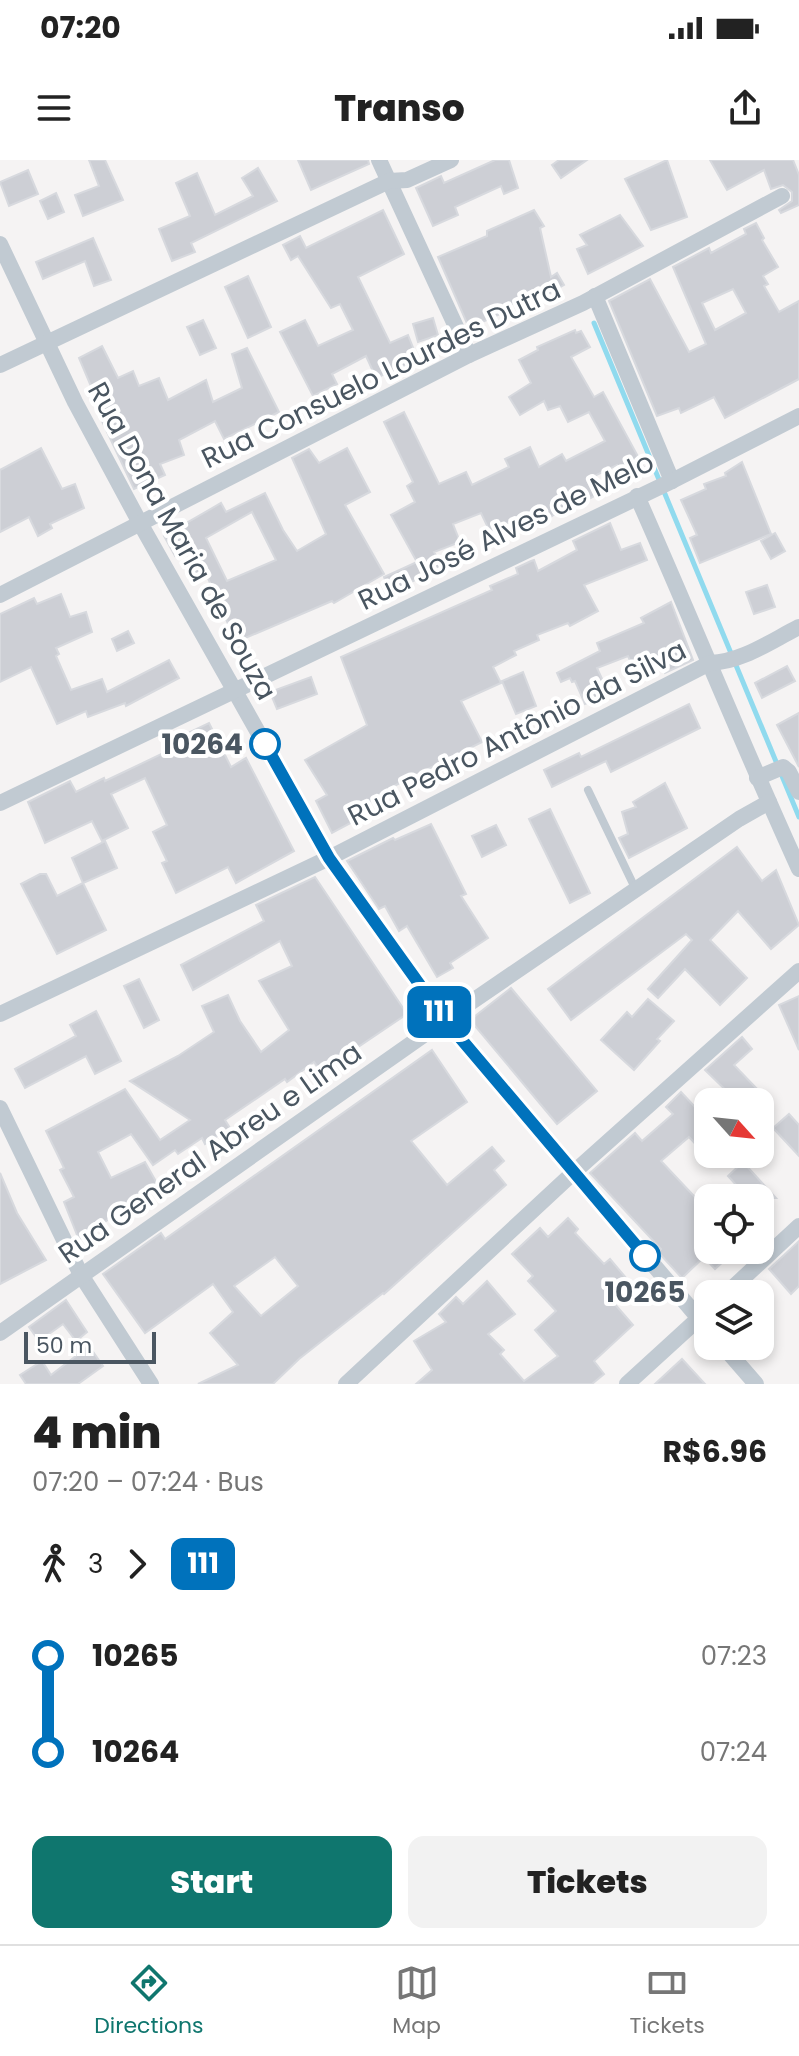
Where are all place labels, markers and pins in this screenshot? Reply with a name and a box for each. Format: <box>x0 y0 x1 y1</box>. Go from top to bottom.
place label: 10264 <box>161 725 243 764</box>
marker: 10264 <box>250 729 280 759</box>
marker: 10265 <box>630 1241 660 1271</box>
place label: 10265 <box>605 1273 685 1312</box>

